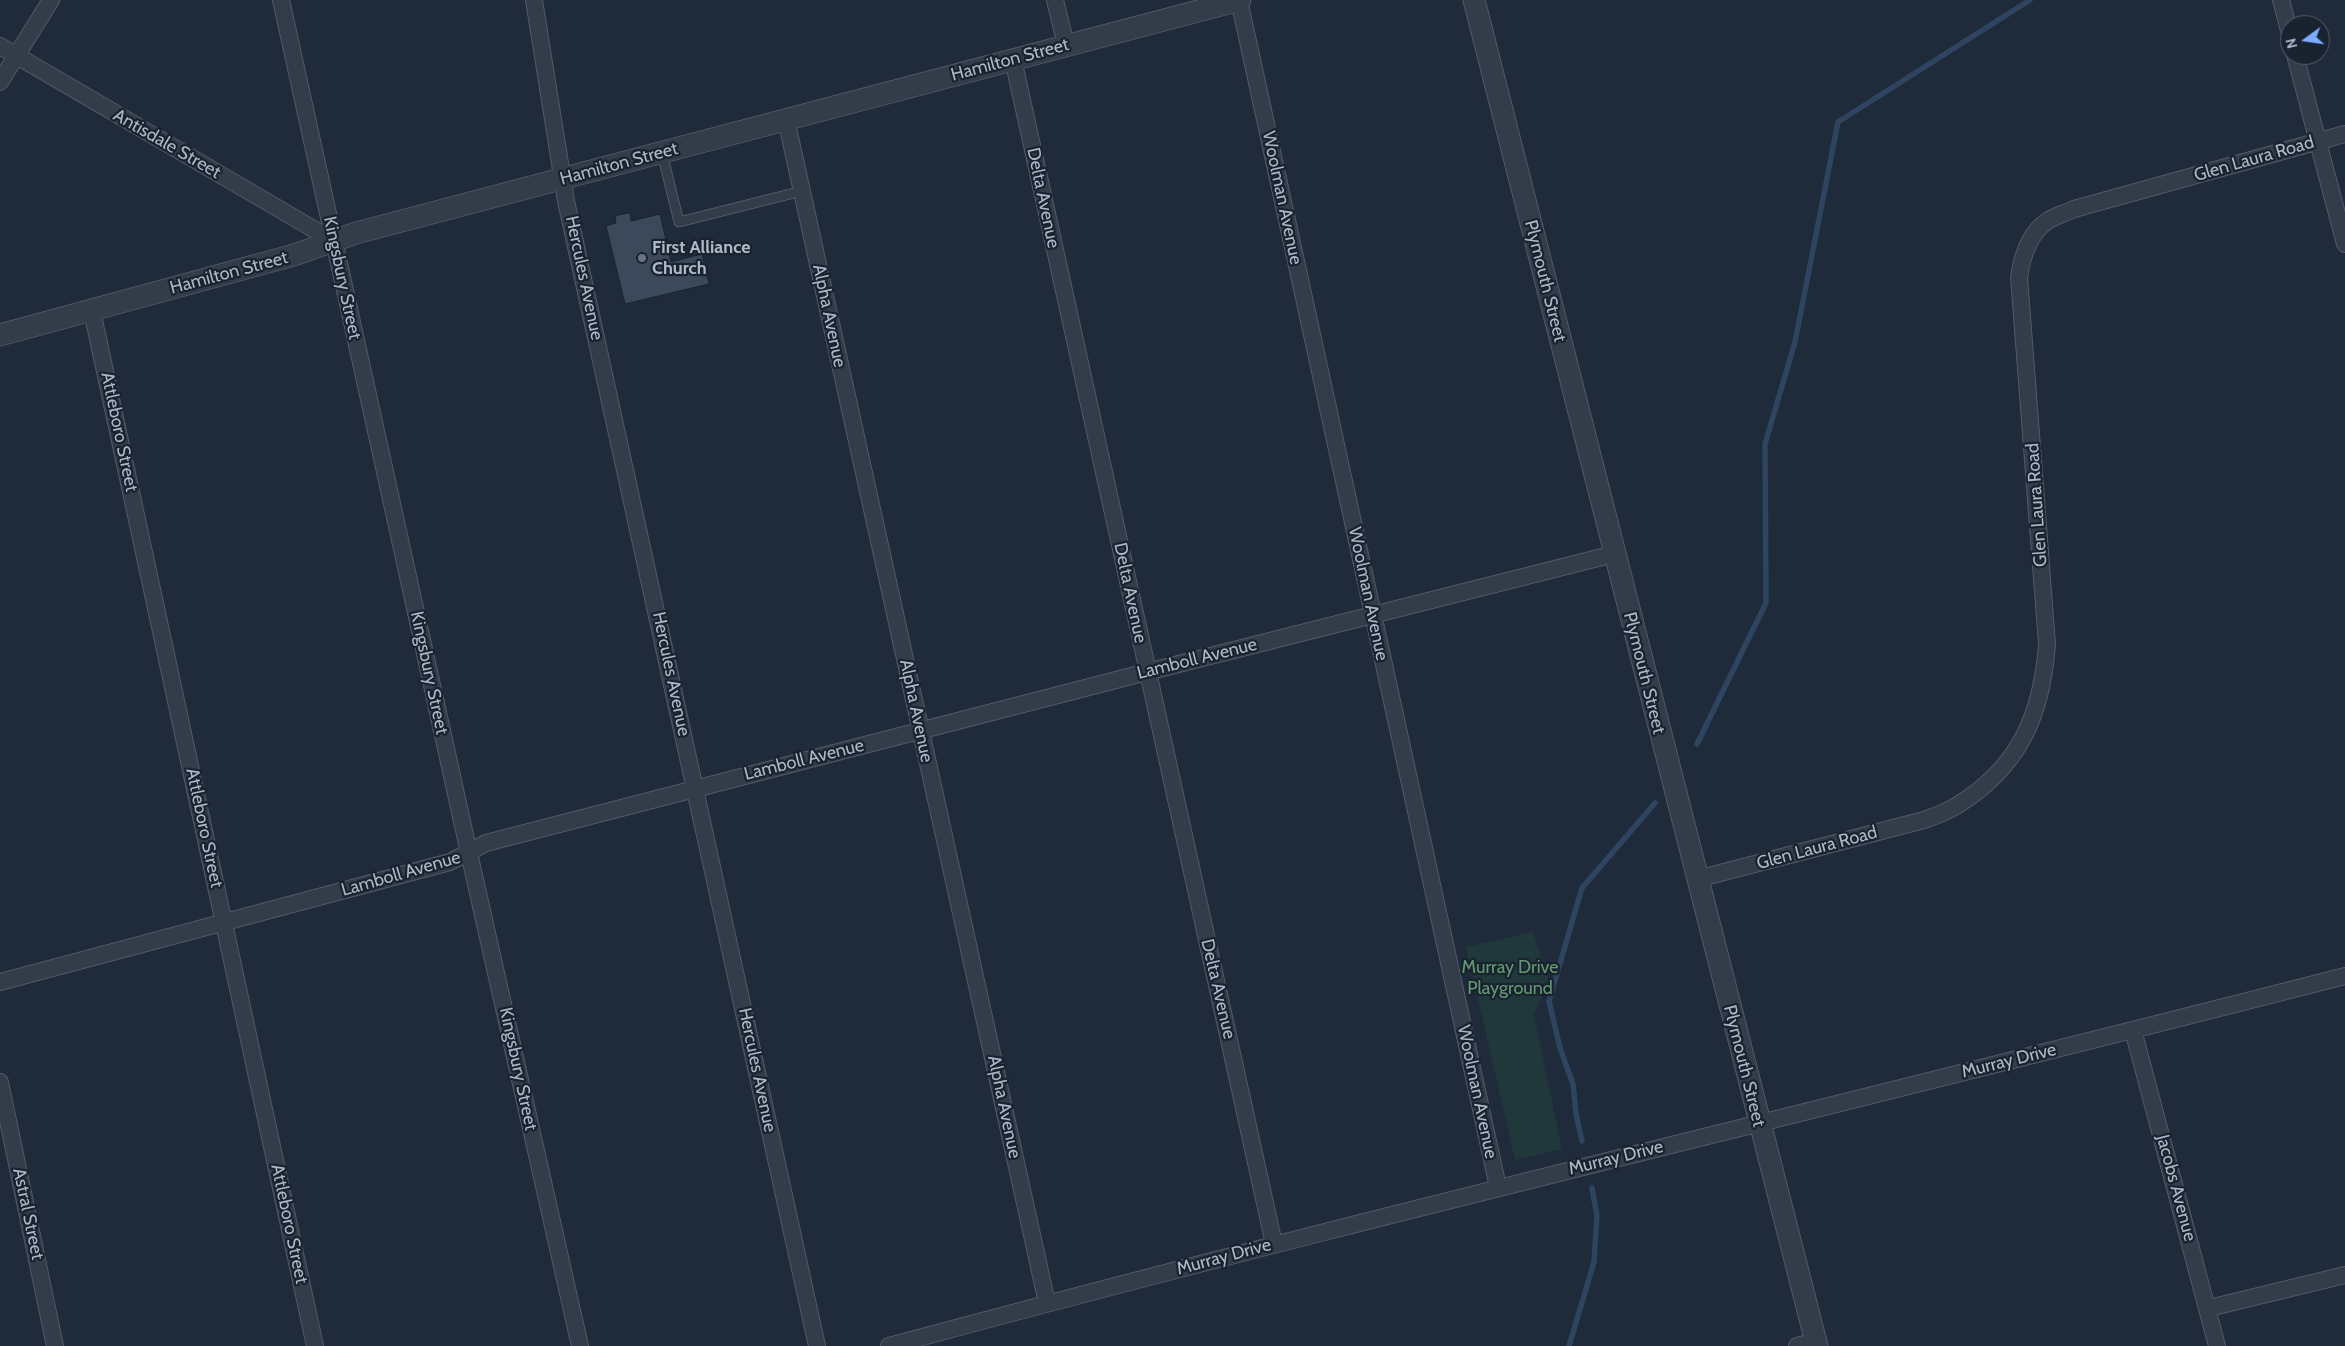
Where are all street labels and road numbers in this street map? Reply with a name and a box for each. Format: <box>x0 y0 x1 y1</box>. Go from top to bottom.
street label: Hamilton Street <box>949 34 1071 86</box>
street label: Antisdale Street <box>109 104 225 184</box>
street label: Woolman Avenue <box>1257 129 1307 267</box>
street label: Glen Laura Road <box>2191 132 2317 186</box>
street label: Hamilton Street <box>558 138 680 190</box>
street label: Delta Avenue <box>1022 146 1064 250</box>
street label: Kingsbury Street <box>318 214 366 342</box>
street label: Hercules Avenue <box>560 214 608 342</box>
street label: Plymouth Street <box>1519 218 1571 344</box>
street label: Hamilton Street <box>168 247 290 299</box>
street label: Alpha Avenue <box>808 263 850 369</box>
street label: Attleboro Street <box>96 370 142 494</box>
street label: Glen Laura Road <box>2022 442 2052 568</box>
street label: Woolman Avenue <box>1343 525 1393 663</box>
street label: Delta Avenue <box>1109 541 1151 645</box>
street label: Kingsbury Street <box>405 609 453 737</box>
street label: Hercules Avenue <box>647 610 695 738</box>
street label: Plymouth Street <box>1618 610 1670 736</box>
street label: Lamboll Avenue <box>1135 634 1259 684</box>
street label: Alpha Avenue <box>895 658 937 764</box>
street label: Lamboll Avenue <box>742 735 866 785</box>
street label: Attleboro Street <box>181 766 227 890</box>
street label: Glen Laura Road <box>1754 822 1880 874</box>
street label: Lamboll Avenue <box>339 847 463 901</box>
street label: Delta Avenue <box>1196 937 1240 1041</box>
street label: Plymouth Street <box>1718 1003 1770 1129</box>
street label: Kingsbury Street <box>494 1005 542 1133</box>
street label: Hercules Avenue <box>733 1006 781 1134</box>
street label: Woolman Avenue <box>1452 1023 1502 1161</box>
street label: Murray Drive <box>1959 1039 2059 1083</box>
street label: Alpha Avenue <box>983 1054 1025 1160</box>
street label: Jacobs Avenue <box>2151 1132 2201 1244</box>
street label: Murray Drive <box>1566 1136 1666 1180</box>
street label: Attleboro Street <box>266 1162 312 1286</box>
street label: Astral Street <box>8 1166 48 1262</box>
street label: Murray Drive <box>1174 1234 1274 1280</box>

